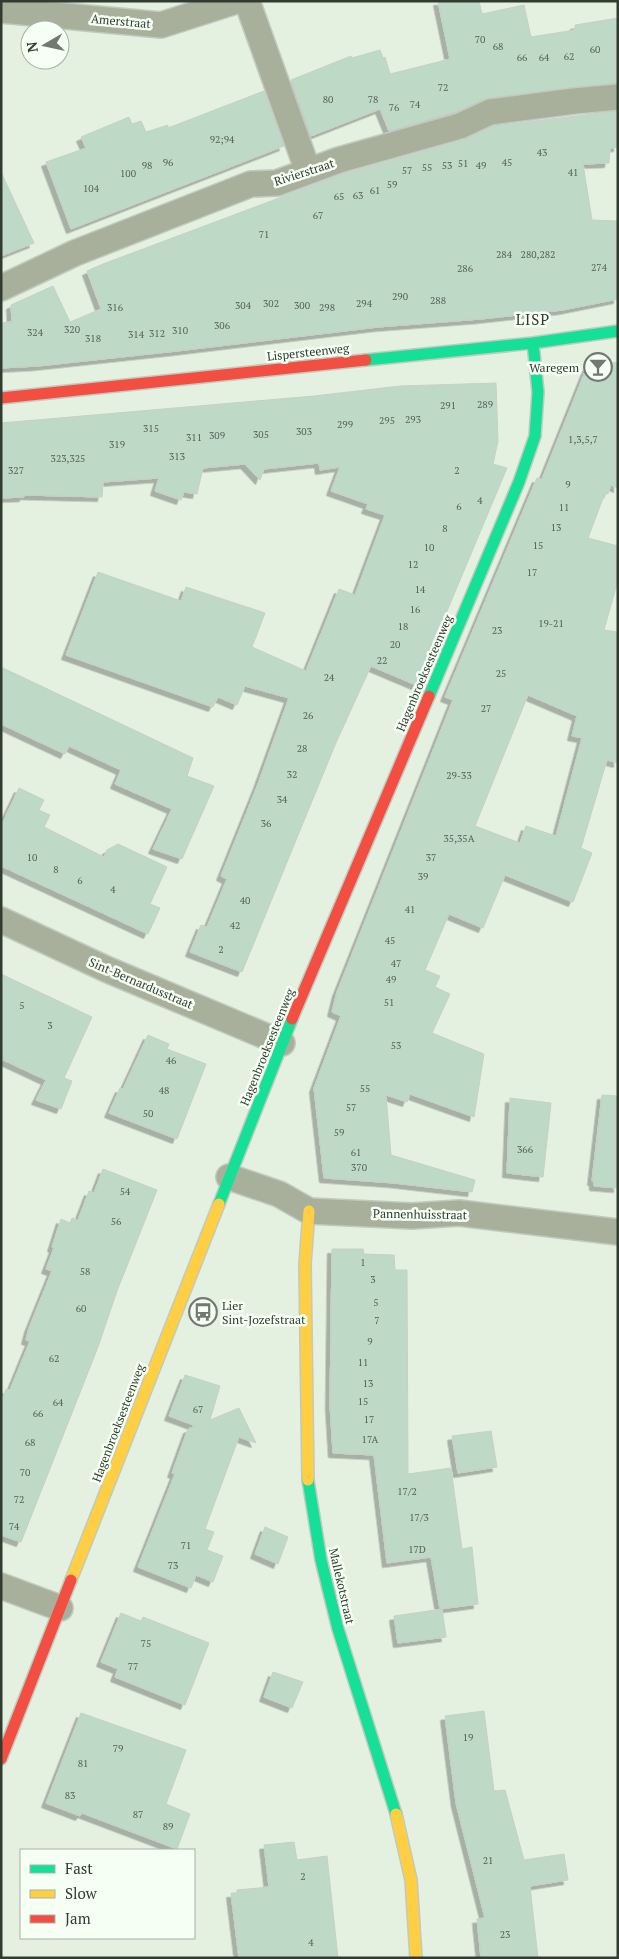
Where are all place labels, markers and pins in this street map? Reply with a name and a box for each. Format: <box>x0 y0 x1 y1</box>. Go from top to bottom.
bar icon: Waregem <box>583 352 613 382</box>
place label: Waregem <box>529 360 580 375</box>
bus stop icon: Lier Sint-Jozefstraat <box>188 1297 218 1327</box>
place label: Lier Sint-Jozefstraat <box>222 1298 306 1327</box>

